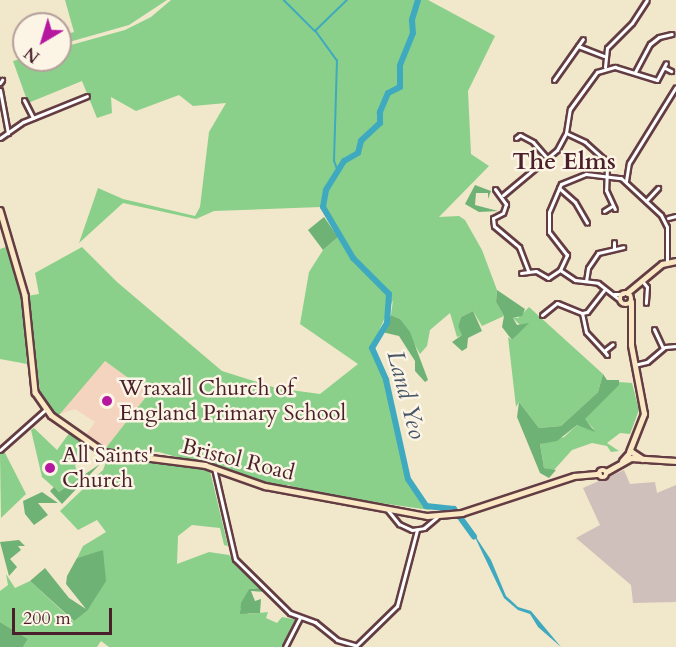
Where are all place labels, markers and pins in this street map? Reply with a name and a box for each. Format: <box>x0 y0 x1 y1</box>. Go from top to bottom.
place label: Wraxall Church of England Primary School <box>119 375 346 427</box>
marker: Wraxall Church of England Primary School <box>100 394 114 408</box>
place label: All Saints' Church <box>62 442 153 494</box>
marker: All Saints' Church <box>43 461 57 475</box>

